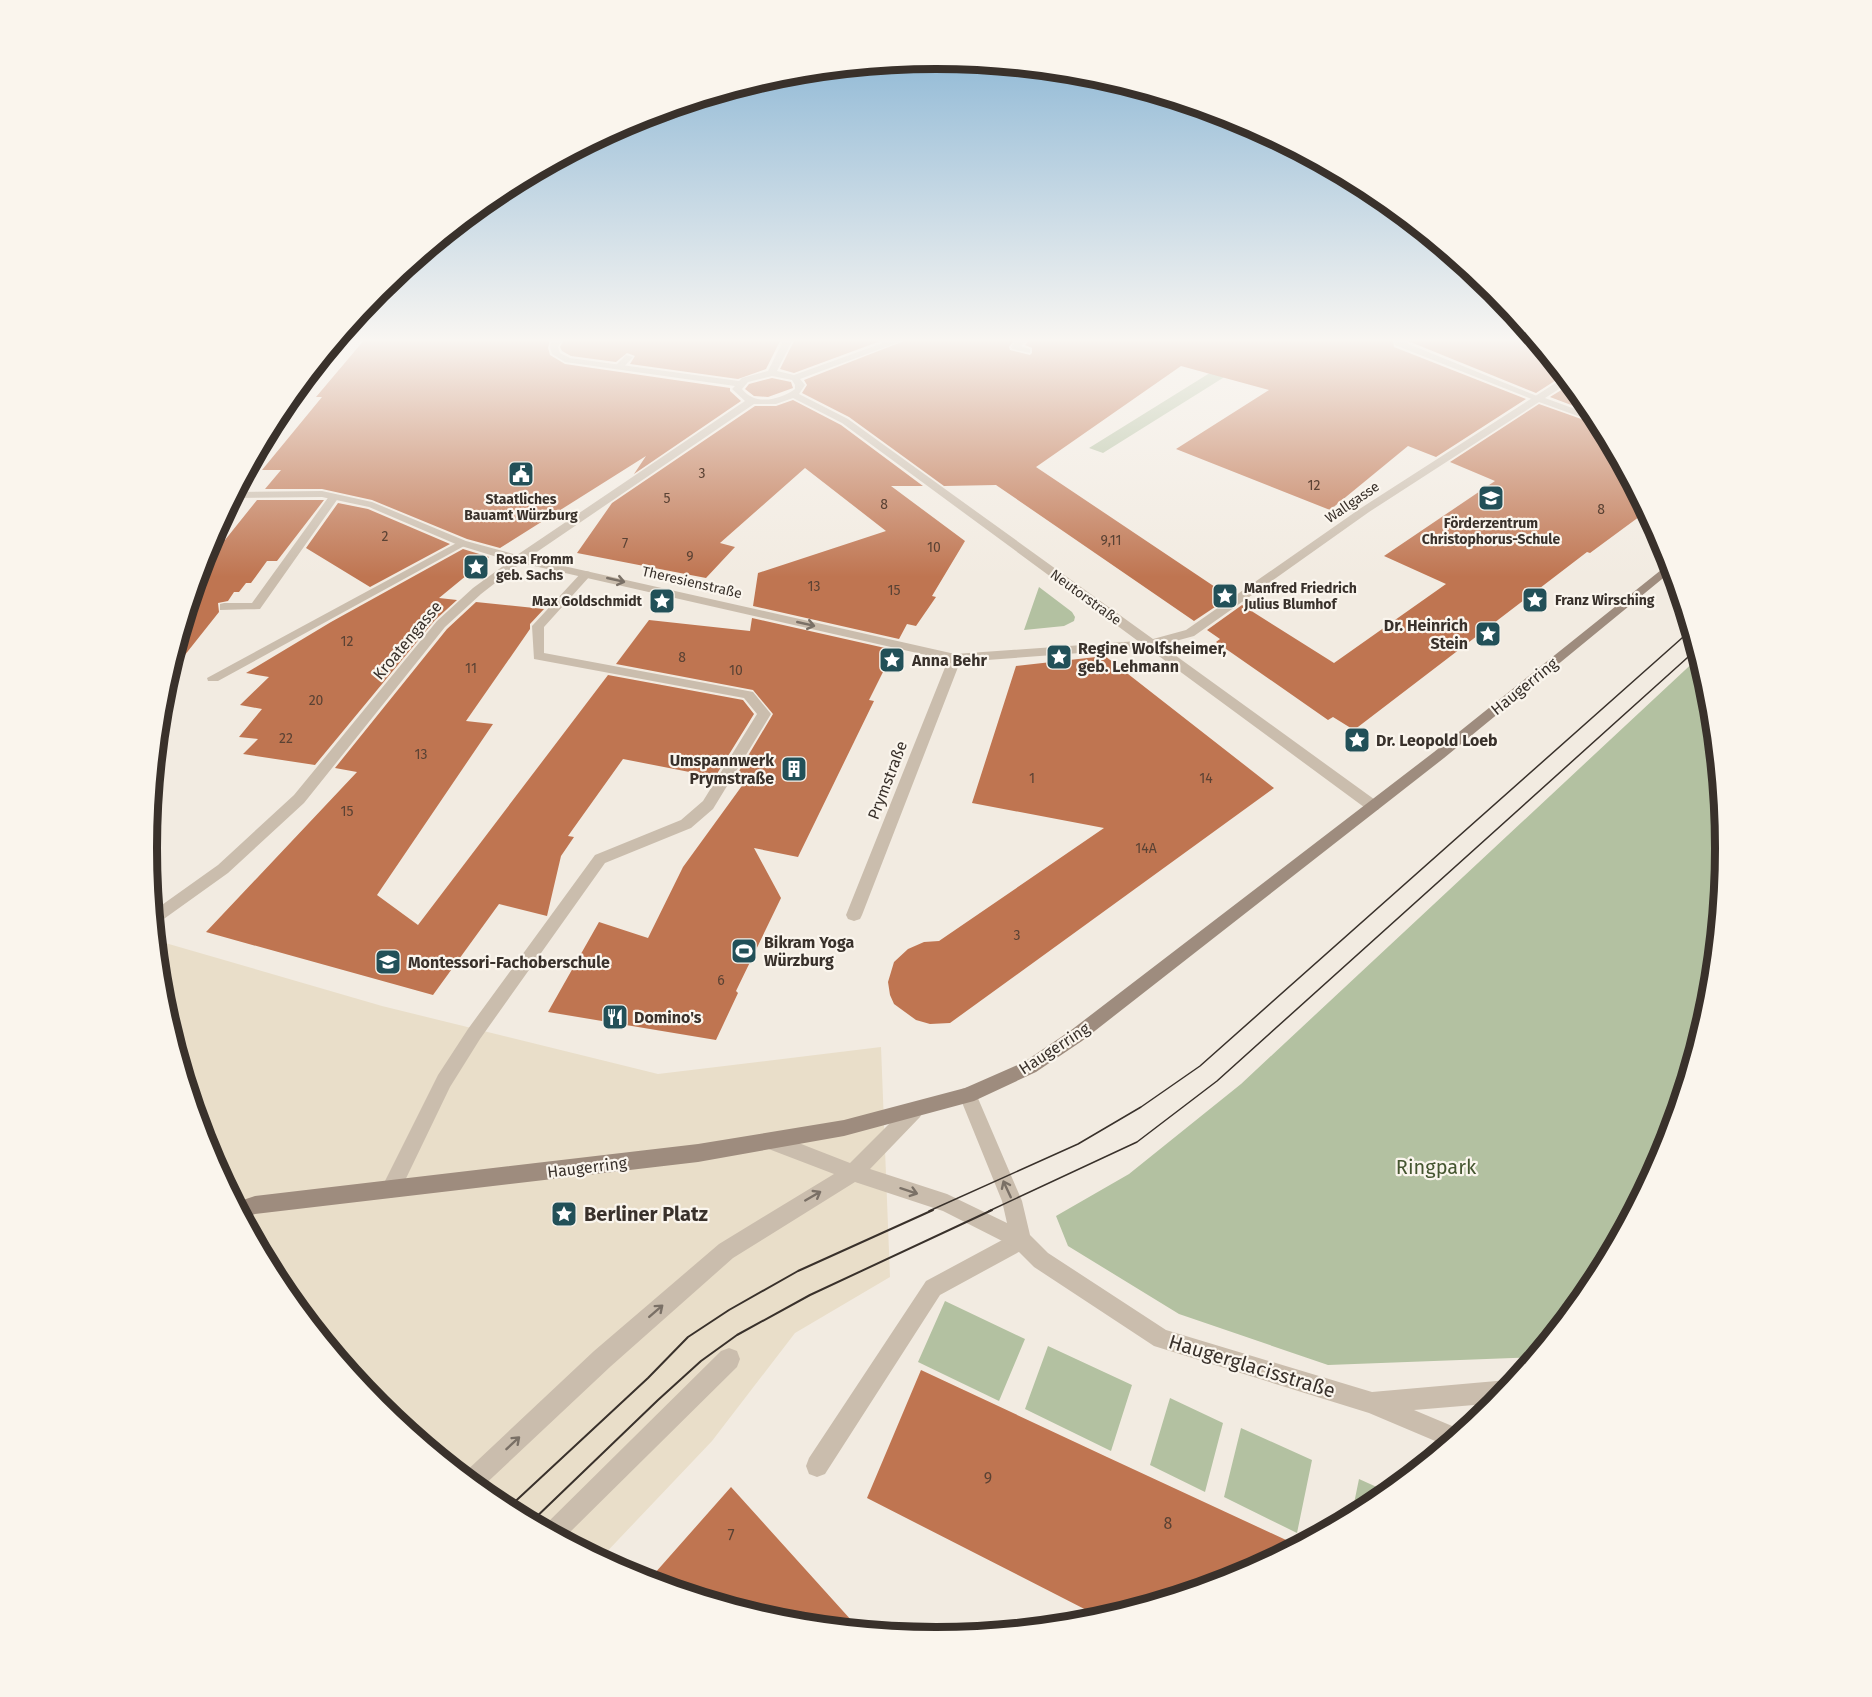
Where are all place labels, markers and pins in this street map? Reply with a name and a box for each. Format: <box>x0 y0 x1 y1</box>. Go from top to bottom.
public building icon: Staatliches Bauamt Würzburg <box>506 459 536 489</box>
school or university icon: Förderzentrum Christophorus-Schule <box>1476 483 1506 513</box>
place label: Staatliches Bauamt Würzburg <box>464 491 578 524</box>
place label: Förderzentrum Christophorus-Schule <box>1422 515 1560 548</box>
place label: Rosa Fromm geb. Sachs <box>496 551 574 584</box>
place icon: Rosa Fromm geb. Sachs <box>461 552 491 582</box>
place label: Manfred Friedrich Julius Blumhof <box>1243 580 1357 613</box>
place icon: Manfred Friedrich Julius Blumhof <box>1210 581 1240 611</box>
place icon: Franz Wirsching <box>1520 585 1550 615</box>
place icon: Max Goldschmidt <box>647 586 677 616</box>
place label: Franz Wirsching <box>1555 592 1655 609</box>
place label: Max Goldschmidt <box>532 593 643 610</box>
place label: Dr. Heinrich Stein <box>1384 616 1468 653</box>
place icon: Dr. Heinrich Stein <box>1473 619 1503 649</box>
place label: Regine Wolfsheimer, geb. Lehmann <box>1078 639 1227 676</box>
place icon: Regine Wolfsheimer, geb. Lehmann <box>1044 642 1074 672</box>
place icon: Anna Behr <box>877 645 907 675</box>
place label: Anna Behr <box>911 651 987 670</box>
place icon: Dr. Leopold Loeb <box>1342 725 1372 755</box>
place label: Dr. Leopold Loeb <box>1376 731 1498 750</box>
place label: Umspannwerk Prymstraße <box>670 751 774 788</box>
building icon: Umspannwerk Prymstraße <box>779 754 809 784</box>
place label: Bikram Yoga Würzburg <box>764 933 854 970</box>
sports icon: Bikram Yoga Würzburg <box>729 936 759 966</box>
school or university icon: Montessori-Fachoberschule <box>373 947 403 977</box>
place label: Montessori-Fachoberschule <box>408 953 610 972</box>
restaurant icon: Domino's <box>600 1002 630 1032</box>
place label: Domino's <box>634 1008 702 1027</box>
place icon: Berliner Platz <box>549 1199 579 1229</box>
place label: Berliner Platz <box>584 1202 708 1226</box>

